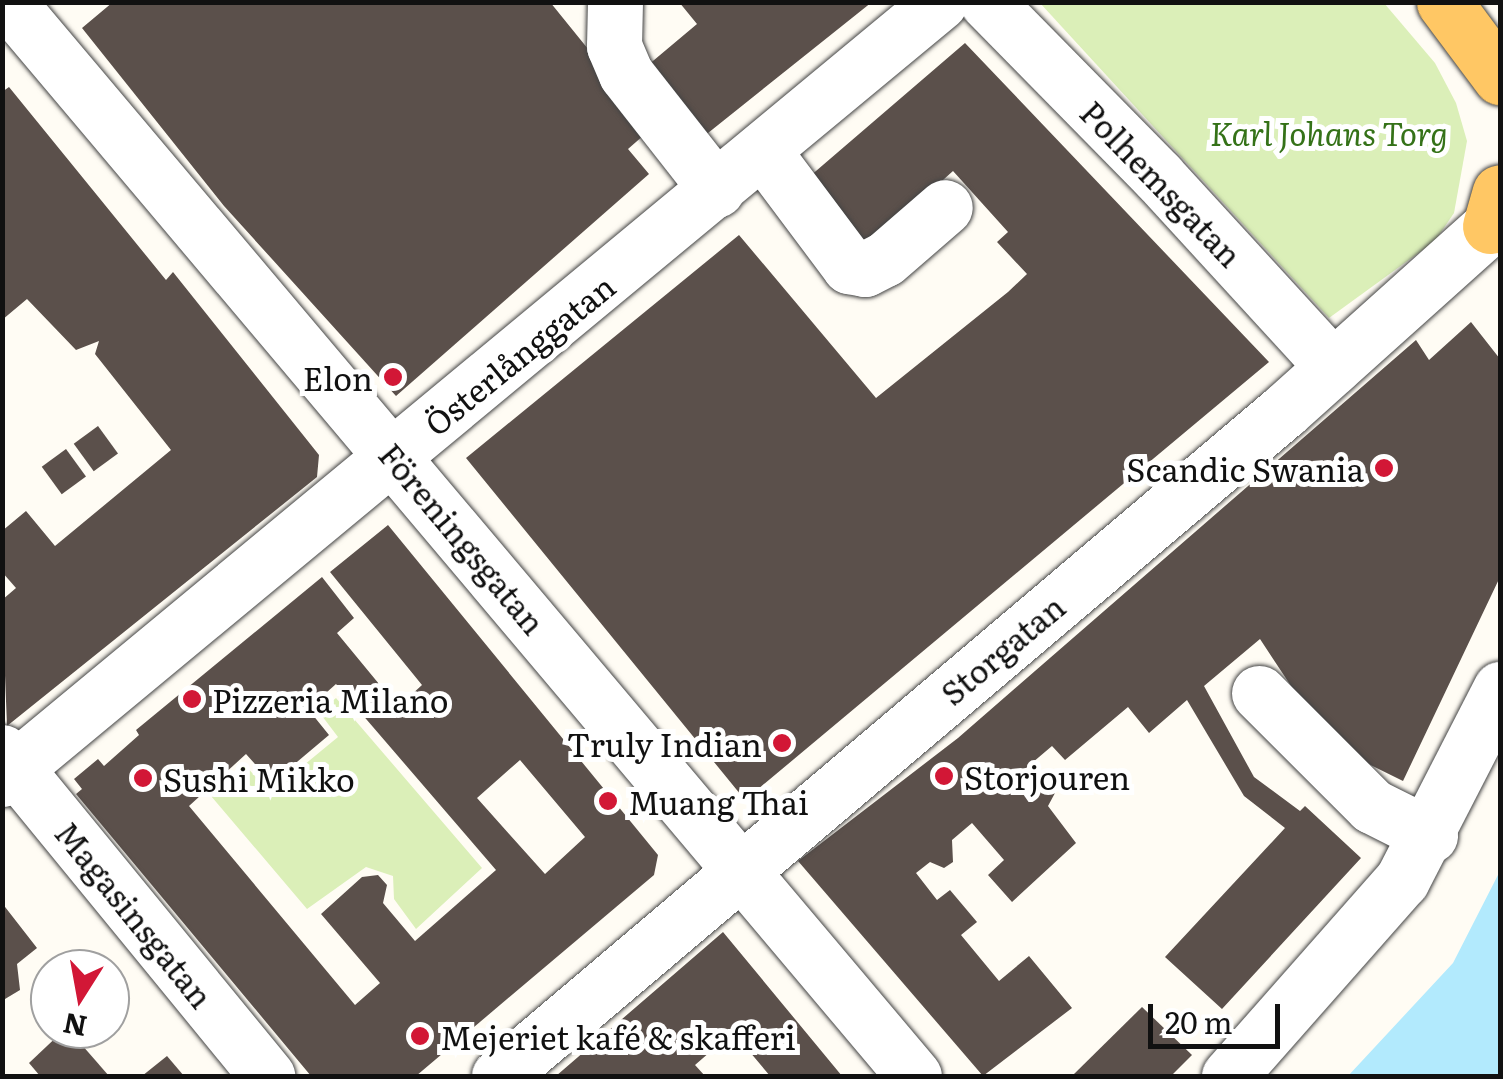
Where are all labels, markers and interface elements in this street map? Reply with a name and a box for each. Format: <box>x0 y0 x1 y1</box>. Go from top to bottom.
street label: Polhemsgatan <box>1073 92 1251 274</box>
park label: Karl Johans Torg <box>1210 113 1448 151</box>
street label: Österlånggatan <box>416 266 622 442</box>
place label: Elon <box>303 358 373 396</box>
marker: Elon <box>382 366 404 388</box>
street label: Föreningsgatan <box>372 435 554 641</box>
place label: Scandic Swania <box>1126 449 1364 487</box>
marker: Scandic Swania <box>1373 457 1395 479</box>
street label: Storgatan <box>932 586 1072 712</box>
place label: Pizzeria Milano <box>212 680 449 718</box>
marker: Pizzeria Milano <box>181 688 203 710</box>
place label: Truly Indian <box>567 724 762 762</box>
marker: Truly Indian <box>771 732 793 754</box>
place label: Storjouren <box>964 757 1130 795</box>
place label: Sushi Mikko <box>163 759 355 797</box>
marker: Storjouren <box>933 765 955 787</box>
marker: Sushi Mikko <box>132 767 154 789</box>
place label: Muang Thai <box>628 782 809 820</box>
marker: Muang Thai <box>597 790 619 812</box>
street label: Magasinsgatan <box>48 813 222 1015</box>
north arrow <box>30 949 130 1049</box>
scale bar <box>1153 984 1286 1046</box>
text: 20 m <box>1165 999 1233 1043</box>
text: N <box>59 1004 90 1049</box>
place label: Mejeriet kafé & skafferi <box>440 1017 796 1055</box>
marker: Mejeriet kafé & skafferi <box>409 1025 431 1047</box>

